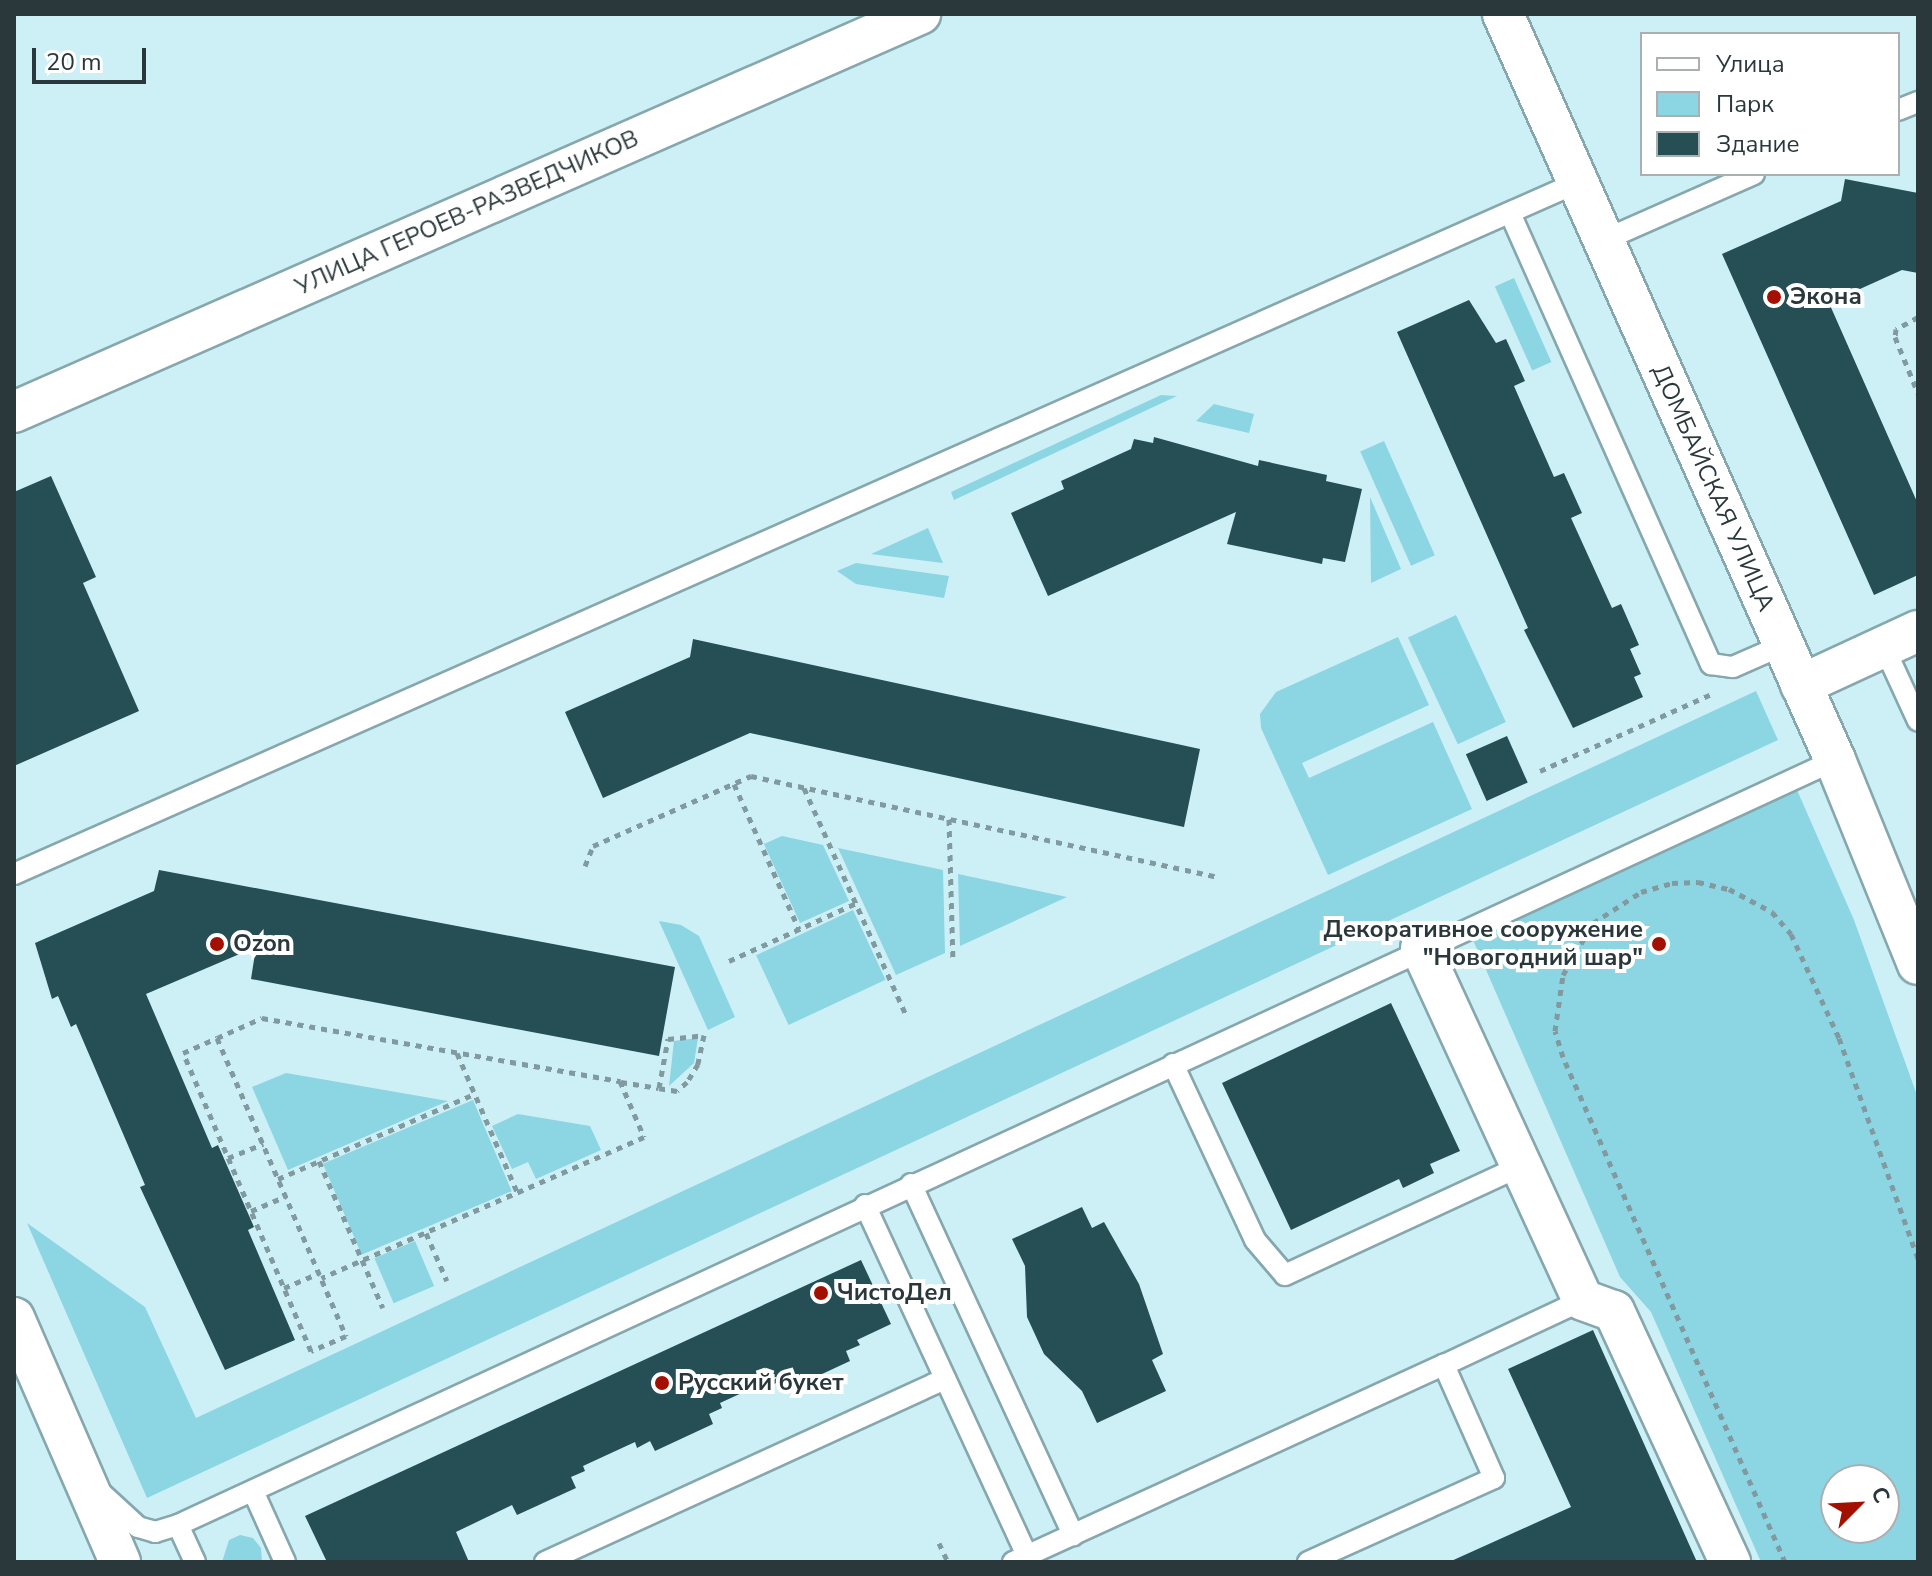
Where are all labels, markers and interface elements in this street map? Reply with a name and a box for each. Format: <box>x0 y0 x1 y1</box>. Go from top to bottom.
scale bar <box>36 32 150 82</box>
legend <box>1640 32 1900 176</box>
text: 20 m <box>46 46 102 78</box>
text: Улица <box>1716 48 1785 80</box>
text: Парк <box>1716 88 1774 120</box>
street label: УЛИЦА ГЕРОЕВ-РАЗВЕДЧИКОВ <box>291 124 643 302</box>
text: Здание <box>1716 128 1800 160</box>
place label: Экона <box>1790 283 1862 311</box>
marker: Экона <box>1765 288 1783 306</box>
street label: ДОМБАЙСКАЯ УЛИЦА <box>1646 360 1780 616</box>
place label: Декоративное сооружение "Новогодний шар" <box>1324 916 1643 972</box>
place label: Ozon <box>233 930 291 958</box>
marker: Ozon <box>208 935 226 953</box>
marker: Декоративное сооружение "Новогодний шар" <box>1650 935 1668 953</box>
place label: ЧистоДел <box>837 1279 952 1307</box>
marker: ЧистоДел <box>812 1284 830 1302</box>
place label: Русский букет <box>678 1369 844 1397</box>
marker: Русский букет <box>653 1374 671 1392</box>
north arrow <box>1820 1464 1900 1544</box>
text: С <box>1863 1482 1897 1508</box>

